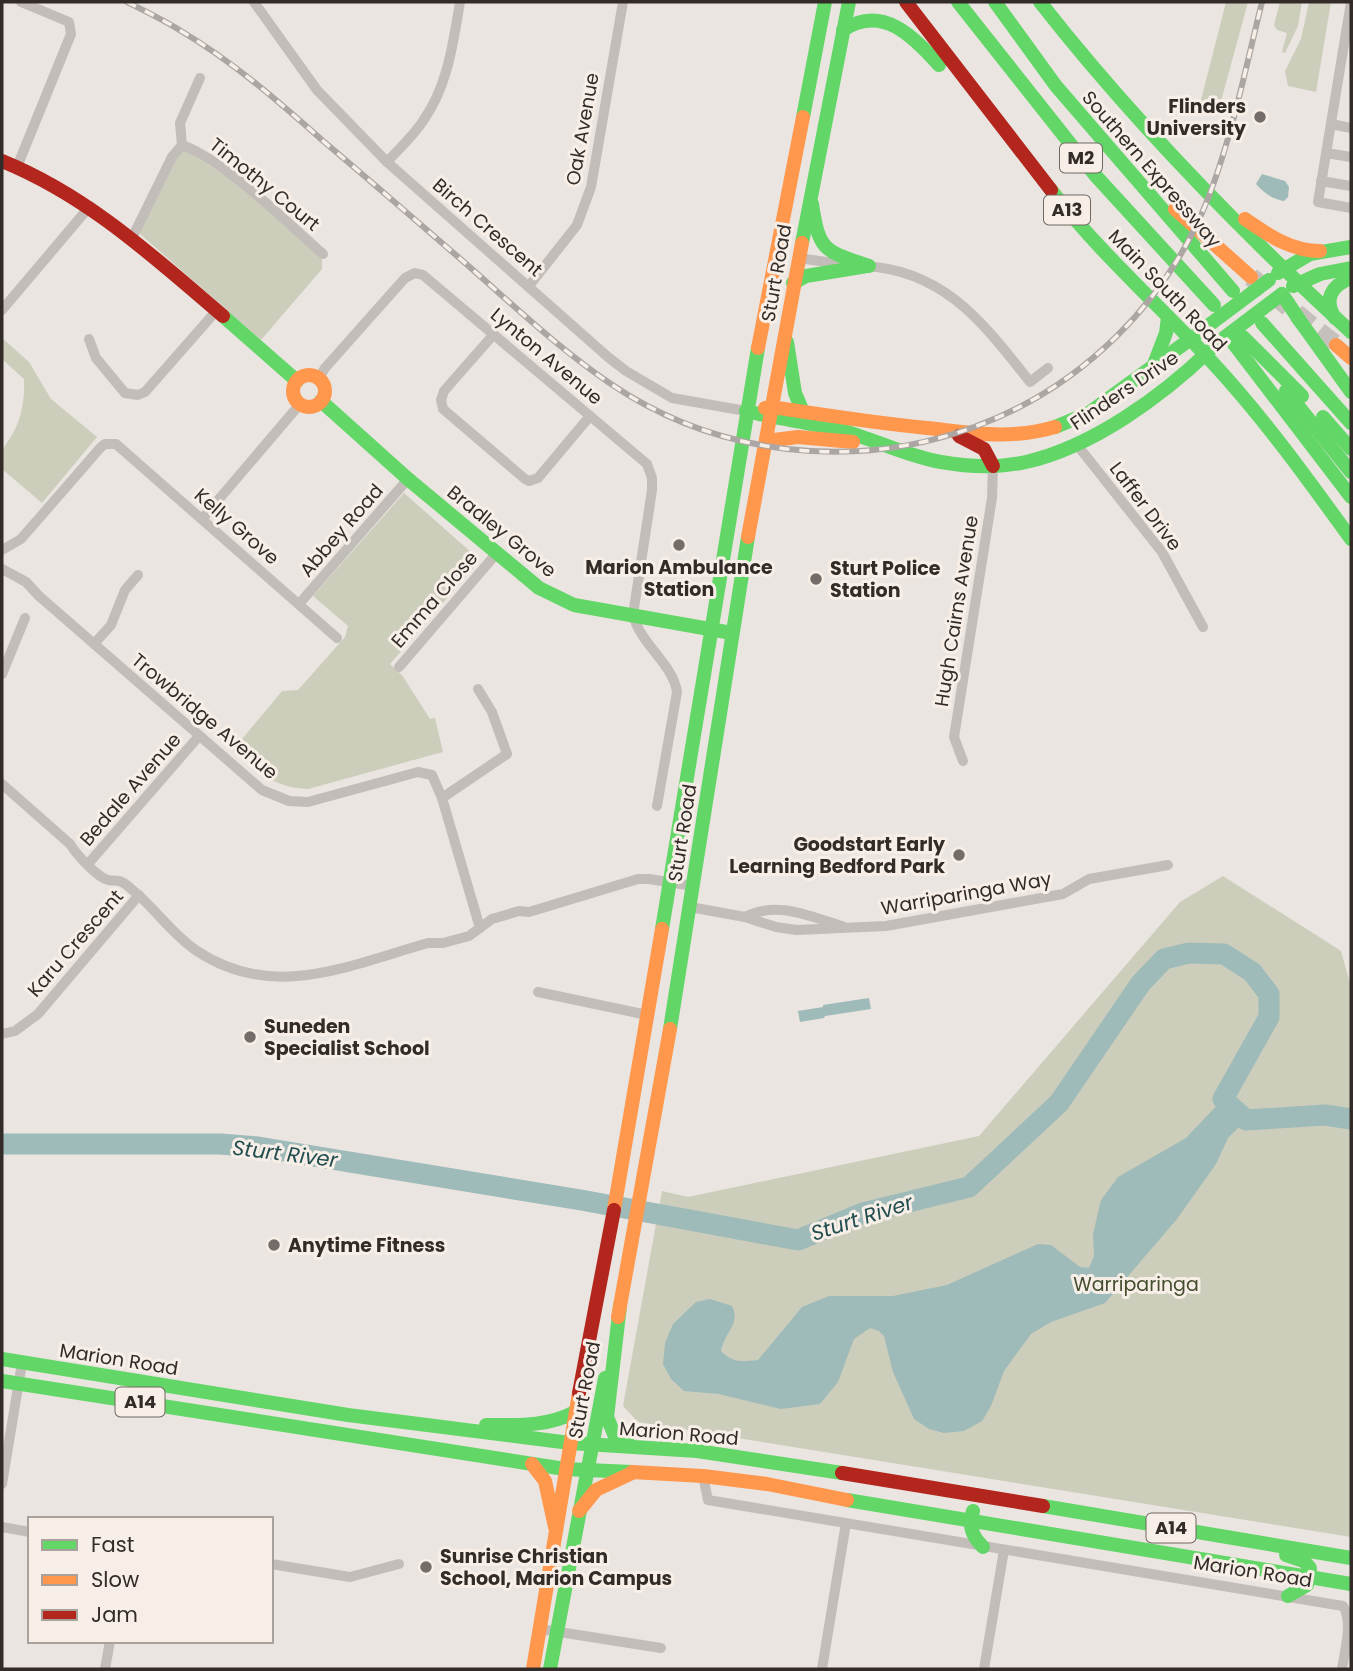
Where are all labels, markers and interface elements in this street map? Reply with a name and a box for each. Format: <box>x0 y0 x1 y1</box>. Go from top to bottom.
street label: Oak Avenue <box>559 71 606 188</box>
street label: Southern Expressway <box>1076 85 1228 254</box>
place label: Flinders University <box>1147 93 1247 142</box>
marker: Flinders University <box>1252 109 1268 125</box>
street label: Timothy Court <box>204 132 326 237</box>
road number: M2 <box>1060 144 1102 173</box>
street label: Birch Crescent <box>427 172 549 283</box>
road number: A13 <box>1044 196 1090 224</box>
street label: Sturt Road <box>755 222 798 324</box>
street label: Main South Road <box>1102 223 1233 357</box>
street label: Lynton Avenue <box>485 301 608 411</box>
street label: Flinders Drive <box>1065 344 1184 437</box>
street label: Laffer Drive <box>1103 456 1188 556</box>
street label: Abbey Road <box>293 478 389 583</box>
street label: Bradley Grove <box>441 479 562 584</box>
street label: Kelly Grove <box>188 482 285 571</box>
street label: Hugh Cairns Avenue <box>928 514 985 709</box>
marker: Marion Ambulance Station <box>671 537 687 553</box>
street label: Emma Close <box>385 545 484 653</box>
place label: Marion Ambulance Station <box>585 554 773 603</box>
place label: Sturt Police Station <box>830 555 941 604</box>
marker: Sturt Police Station <box>808 571 824 587</box>
street label: Trowbridge Avenue <box>126 647 284 786</box>
street label: Bedale Avenue <box>74 727 187 852</box>
street label: Sturt Road <box>661 782 704 884</box>
place label: Goodstart Early Learning Bedford Park <box>729 831 946 880</box>
marker: Goodstart Early Learning Bedford Park <box>951 847 967 863</box>
street label: Warriparinga Way <box>879 865 1054 922</box>
street label: Karu Crescent <box>21 884 130 1003</box>
place label: Suneden Specialist School <box>264 1013 430 1062</box>
marker: Suneden Specialist School <box>242 1029 258 1045</box>
water label: Sturt River <box>231 1133 340 1174</box>
water label: Sturt River <box>807 1187 918 1248</box>
place label: Anytime Fitness <box>288 1232 445 1259</box>
marker: Anytime Fitness <box>266 1237 282 1253</box>
park label: Warriparinga <box>1073 1271 1199 1298</box>
street label: Marion Road <box>58 1337 180 1382</box>
street label: Sturt Road <box>562 1339 607 1441</box>
road number: A14 <box>116 1387 164 1416</box>
street label: Marion Road <box>618 1415 740 1452</box>
road number: A14 <box>1146 1513 1196 1542</box>
legend <box>28 1517 273 1643</box>
text: Fast <box>91 1530 134 1559</box>
place label: Sunrise Christian School, Marion Campus <box>440 1543 672 1592</box>
street label: Marion Road <box>1192 1549 1314 1594</box>
marker: Sunrise Christian School, Marion Campus <box>418 1559 434 1575</box>
text: Slow <box>91 1565 139 1594</box>
text: Jam <box>91 1600 138 1629</box>

